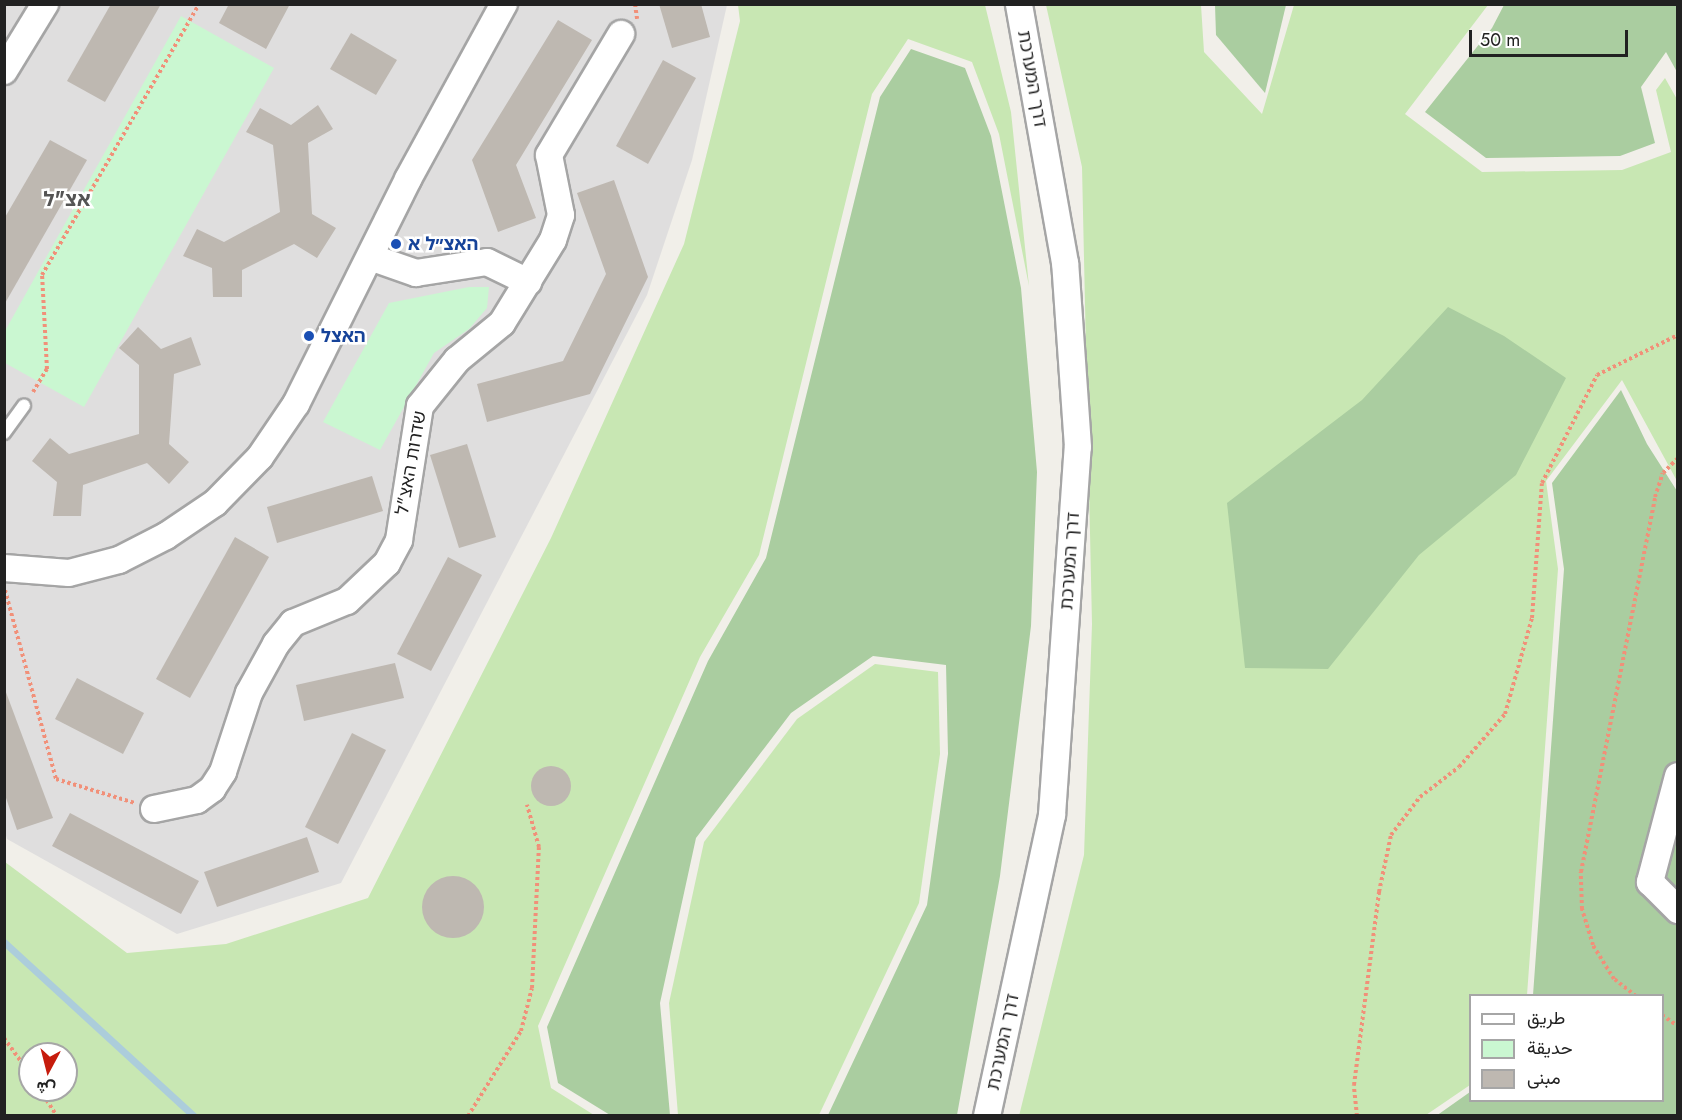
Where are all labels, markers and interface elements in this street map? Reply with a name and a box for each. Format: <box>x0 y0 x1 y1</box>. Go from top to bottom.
scale bar <box>1472 18 1631 56</box>
text: 50 m <box>1480 27 1520 53</box>
street label: דרך המערכת <box>1013 29 1051 129</box>
district label: אצ"ל <box>44 187 90 211</box>
place label: האצ״ל א <box>408 233 478 255</box>
marker: האצ״ל א <box>389 237 403 251</box>
place label: האצל <box>321 325 366 347</box>
marker: האצל <box>302 329 316 343</box>
street label: שדרות האצ"ל <box>391 409 431 517</box>
street label: דרך המערכת <box>1056 511 1084 611</box>
street label: דרך המערכת <box>982 992 1024 1092</box>
legend <box>1469 994 1664 1102</box>
text: طريق <box>1527 1005 1565 1031</box>
text: حديقة <box>1527 1035 1573 1061</box>
north arrow <box>18 1042 78 1102</box>
text: مبنى <box>1527 1065 1561 1091</box>
text: ش <box>35 1076 57 1101</box>

